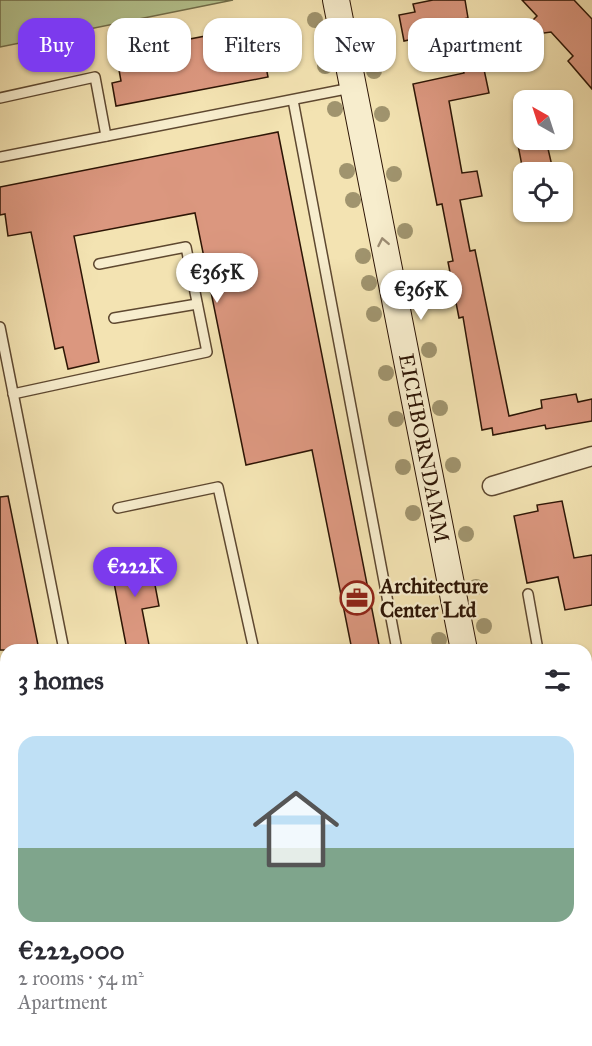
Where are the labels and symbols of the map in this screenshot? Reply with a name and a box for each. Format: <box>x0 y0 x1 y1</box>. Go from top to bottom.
north arrow <box>513 90 573 150</box>
one-way arrow <box>377 237 390 247</box>
pin: €365K <box>175 253 259 304</box>
pin: €365K <box>379 270 463 321</box>
street label: EICHBORNDAMM <box>393 351 455 545</box>
pin: €222K <box>93 547 177 598</box>
place label: Architecture Center Ltd <box>378 573 489 623</box>
office icon: Architecture Center Ltd <box>339 580 375 616</box>

